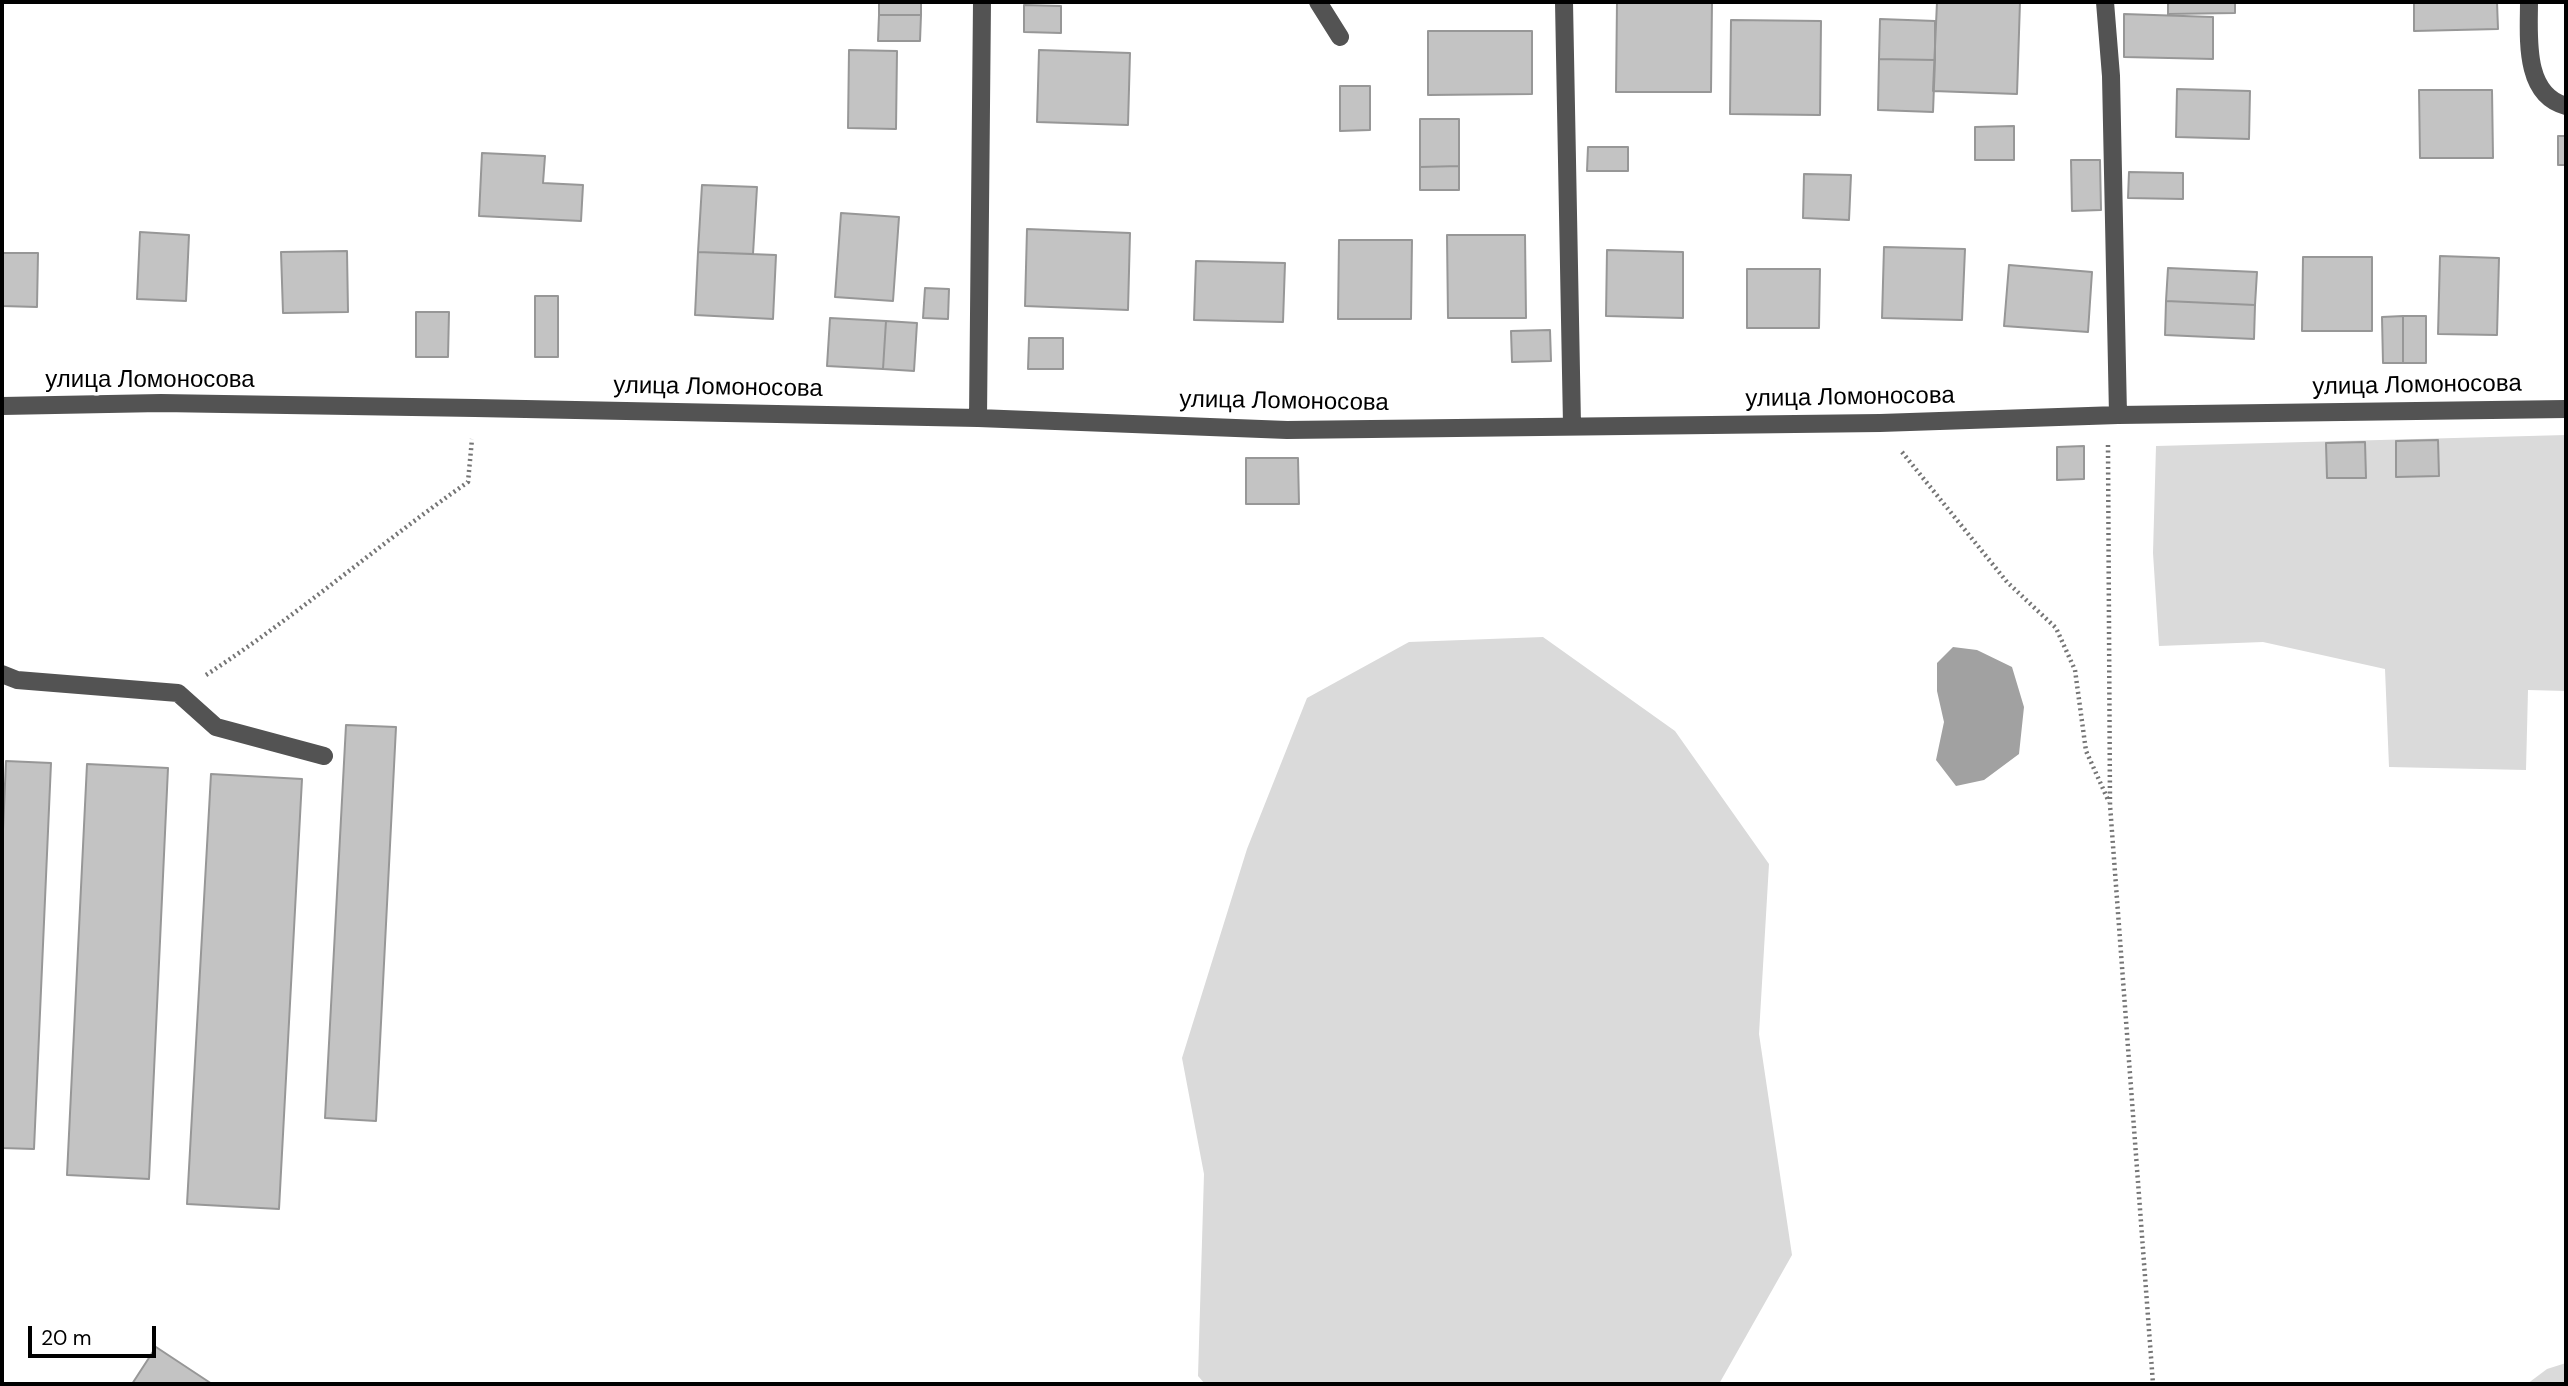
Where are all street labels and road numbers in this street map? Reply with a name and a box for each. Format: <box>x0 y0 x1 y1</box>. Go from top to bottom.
street label: улица Ломоносова <box>45 367 255 395</box>
street label: улица Ломоносова <box>2312 370 2522 402</box>
street label: улица Ломоносова <box>613 372 823 404</box>
street label: улица Ломоносова <box>1745 382 1955 414</box>
street label: улица Ломоносова <box>1179 386 1389 418</box>

